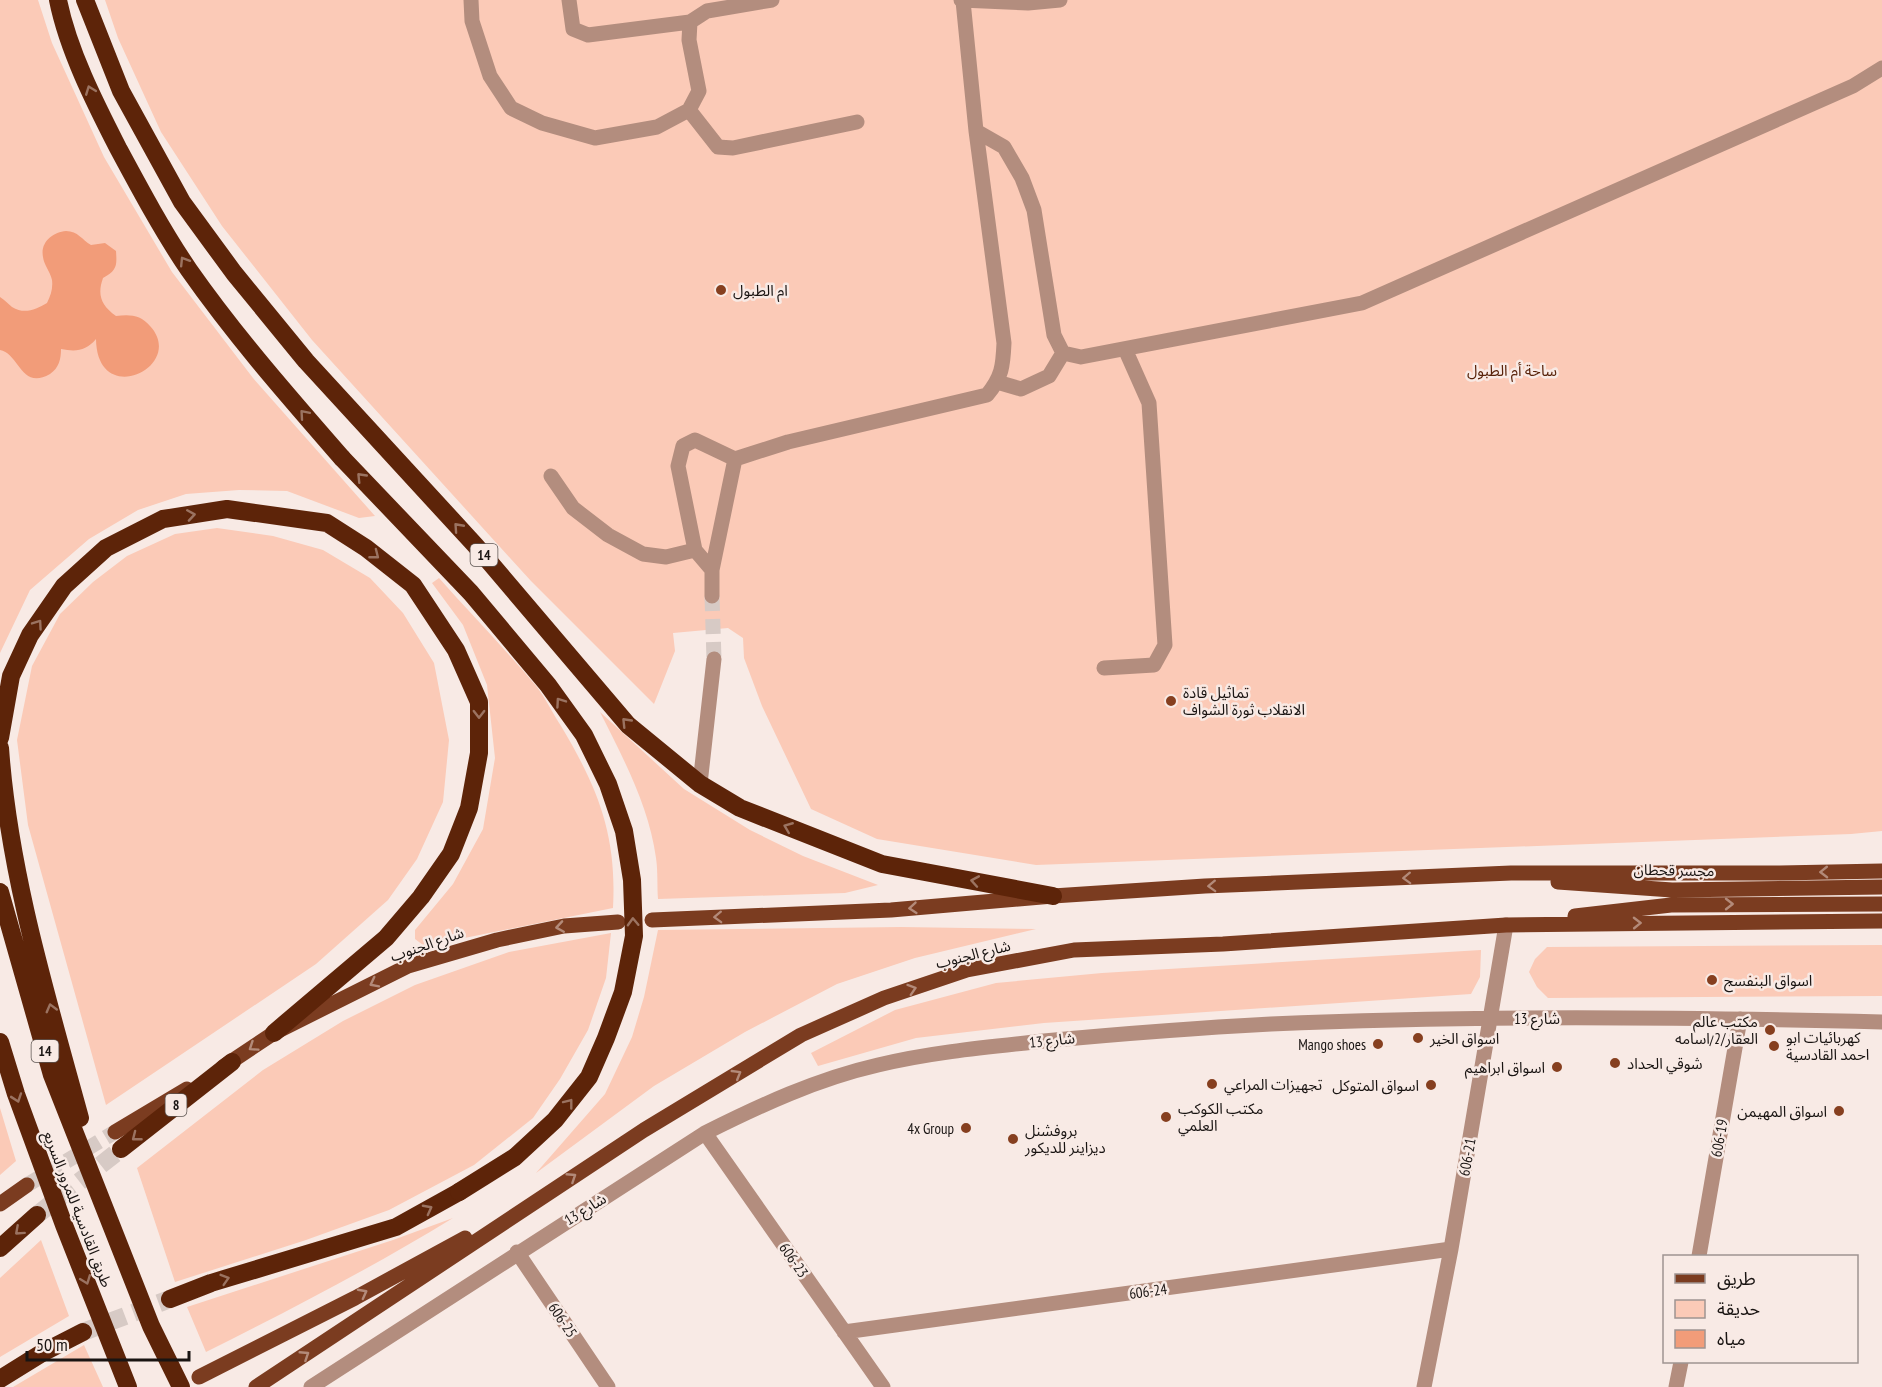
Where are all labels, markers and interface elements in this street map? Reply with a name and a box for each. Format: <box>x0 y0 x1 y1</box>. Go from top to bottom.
one-way arrow <box>85 85 97 96</box>
one-way arrow <box>179 257 191 267</box>
place label: ام الطبول <box>733 281 788 302</box>
marker: ام الطبول <box>714 283 728 297</box>
park label: ساحة أم الطبول <box>1467 361 1557 382</box>
one-way arrow <box>300 410 311 421</box>
one-way arrow <box>357 474 368 484</box>
one-way arrow <box>186 509 196 521</box>
one-way arrow <box>454 523 465 533</box>
road number: 14 <box>470 544 498 566</box>
one-way arrow <box>368 547 379 558</box>
one-way arrow <box>31 620 42 631</box>
place label: تماثيل قادة الانقلاب ثورة الشواف <box>1183 683 1305 719</box>
marker: تماثيل قادة الانقلاب ثورة الشواف <box>1164 694 1178 708</box>
one-way arrow <box>556 697 567 708</box>
one-way arrow <box>473 709 485 718</box>
one-way arrow <box>622 719 633 729</box>
one-way arrow <box>784 822 795 834</box>
street label: مجسر قحطان <box>1633 860 1715 880</box>
one-way arrow <box>1819 866 1828 878</box>
one-way arrow <box>1402 872 1411 885</box>
one-way arrow <box>970 876 979 888</box>
one-way arrow <box>1207 880 1216 892</box>
one-way arrow <box>1725 898 1734 911</box>
one-way arrow <box>908 901 917 914</box>
one-way arrow <box>714 910 723 923</box>
one-way arrow <box>1632 917 1641 930</box>
one-way arrow <box>627 918 640 927</box>
one-way arrow <box>555 920 565 933</box>
street label: شارع الجنوب <box>388 922 467 968</box>
street label: شارع الجنوب <box>934 935 1013 975</box>
place label: اسواق البنفسج <box>1724 971 1812 993</box>
marker: اسواق البنفسج <box>1705 973 1719 987</box>
one-way arrow <box>370 976 381 987</box>
one-way arrow <box>906 983 917 996</box>
one-way arrow <box>45 1003 58 1013</box>
street label: شارع 13 <box>1514 1009 1560 1031</box>
place label: مكتب عالم العقار/2/اسامه <box>1675 1012 1758 1048</box>
marker: مكتب عالم العقار/2/اسامه <box>1763 1023 1777 1037</box>
street label: شارع 13 <box>1028 1028 1076 1055</box>
place label: كهربائيات ابو احمد القادسية <box>1786 1028 1869 1064</box>
place label: اسواق الخير <box>1429 1029 1499 1048</box>
marker: اسواق الخير <box>1411 1031 1425 1045</box>
place label: Mango shoes <box>1298 1035 1366 1054</box>
marker: Mango shoes <box>1371 1037 1385 1051</box>
marker: كهربائيات ابو احمد القادسية <box>1767 1039 1781 1053</box>
road number: 14 <box>32 1040 58 1062</box>
one-way arrow <box>249 1040 259 1052</box>
place label: شوقي الحداد <box>1627 1054 1703 1075</box>
marker: شوقي الحداد <box>1608 1056 1622 1070</box>
place label: اسواق ابراهيم <box>1465 1058 1545 1079</box>
marker: اسواق ابراهيم <box>1550 1060 1564 1074</box>
one-way arrow <box>731 1069 741 1081</box>
place label: تجهيزات المراعي <box>1224 1075 1322 1096</box>
place label: اسواق المتوكل <box>1332 1076 1419 1095</box>
marker: تجهيزات المراعي <box>1205 1077 1219 1091</box>
marker: اسواق المتوكل <box>1424 1078 1438 1092</box>
one-way arrow <box>10 1092 23 1103</box>
road number: 8 <box>166 1094 186 1116</box>
one-way arrow <box>561 1098 572 1109</box>
place label: مكتب الكوكب العلمي <box>1178 1099 1263 1137</box>
place label: اسواق المهيمن <box>1737 1102 1827 1121</box>
marker: اسواق المهيمن <box>1832 1104 1846 1118</box>
marker: مكتب الكوكب العلمي <box>1159 1110 1173 1124</box>
street label: 606-19 <box>1706 1118 1732 1158</box>
place label: 4x Group <box>907 1119 954 1138</box>
marker: 4x Group <box>959 1121 973 1135</box>
place label: بروفشنل ديزاينر للديكور <box>1024 1121 1106 1157</box>
street label: طريق القادسية للمرور السريع <box>37 1128 117 1291</box>
one-way arrow <box>132 1129 143 1140</box>
marker: بروفشنل ديزاينر للديكور <box>1006 1132 1020 1146</box>
street label: 606-21 <box>1454 1137 1480 1177</box>
one-way arrow <box>566 1172 576 1184</box>
street label: شارع 13 <box>560 1189 611 1232</box>
one-way arrow <box>421 1205 432 1216</box>
one-way arrow <box>15 1224 25 1235</box>
street label: 606-23 <box>775 1239 813 1281</box>
legend <box>1663 1255 1858 1363</box>
text: طريق <box>1717 1267 1756 1290</box>
one-way arrow <box>219 1274 230 1286</box>
one-way arrow <box>78 1275 91 1285</box>
street label: 606-24 <box>1128 1279 1168 1303</box>
one-way arrow <box>357 1289 368 1300</box>
text: حديقة <box>1717 1297 1760 1320</box>
street label: 606-25 <box>544 1299 582 1341</box>
scale bar <box>27 1324 189 1362</box>
text: مياه <box>1717 1327 1746 1350</box>
text: 50 m <box>36 1333 68 1356</box>
one-way arrow <box>298 1351 309 1362</box>

